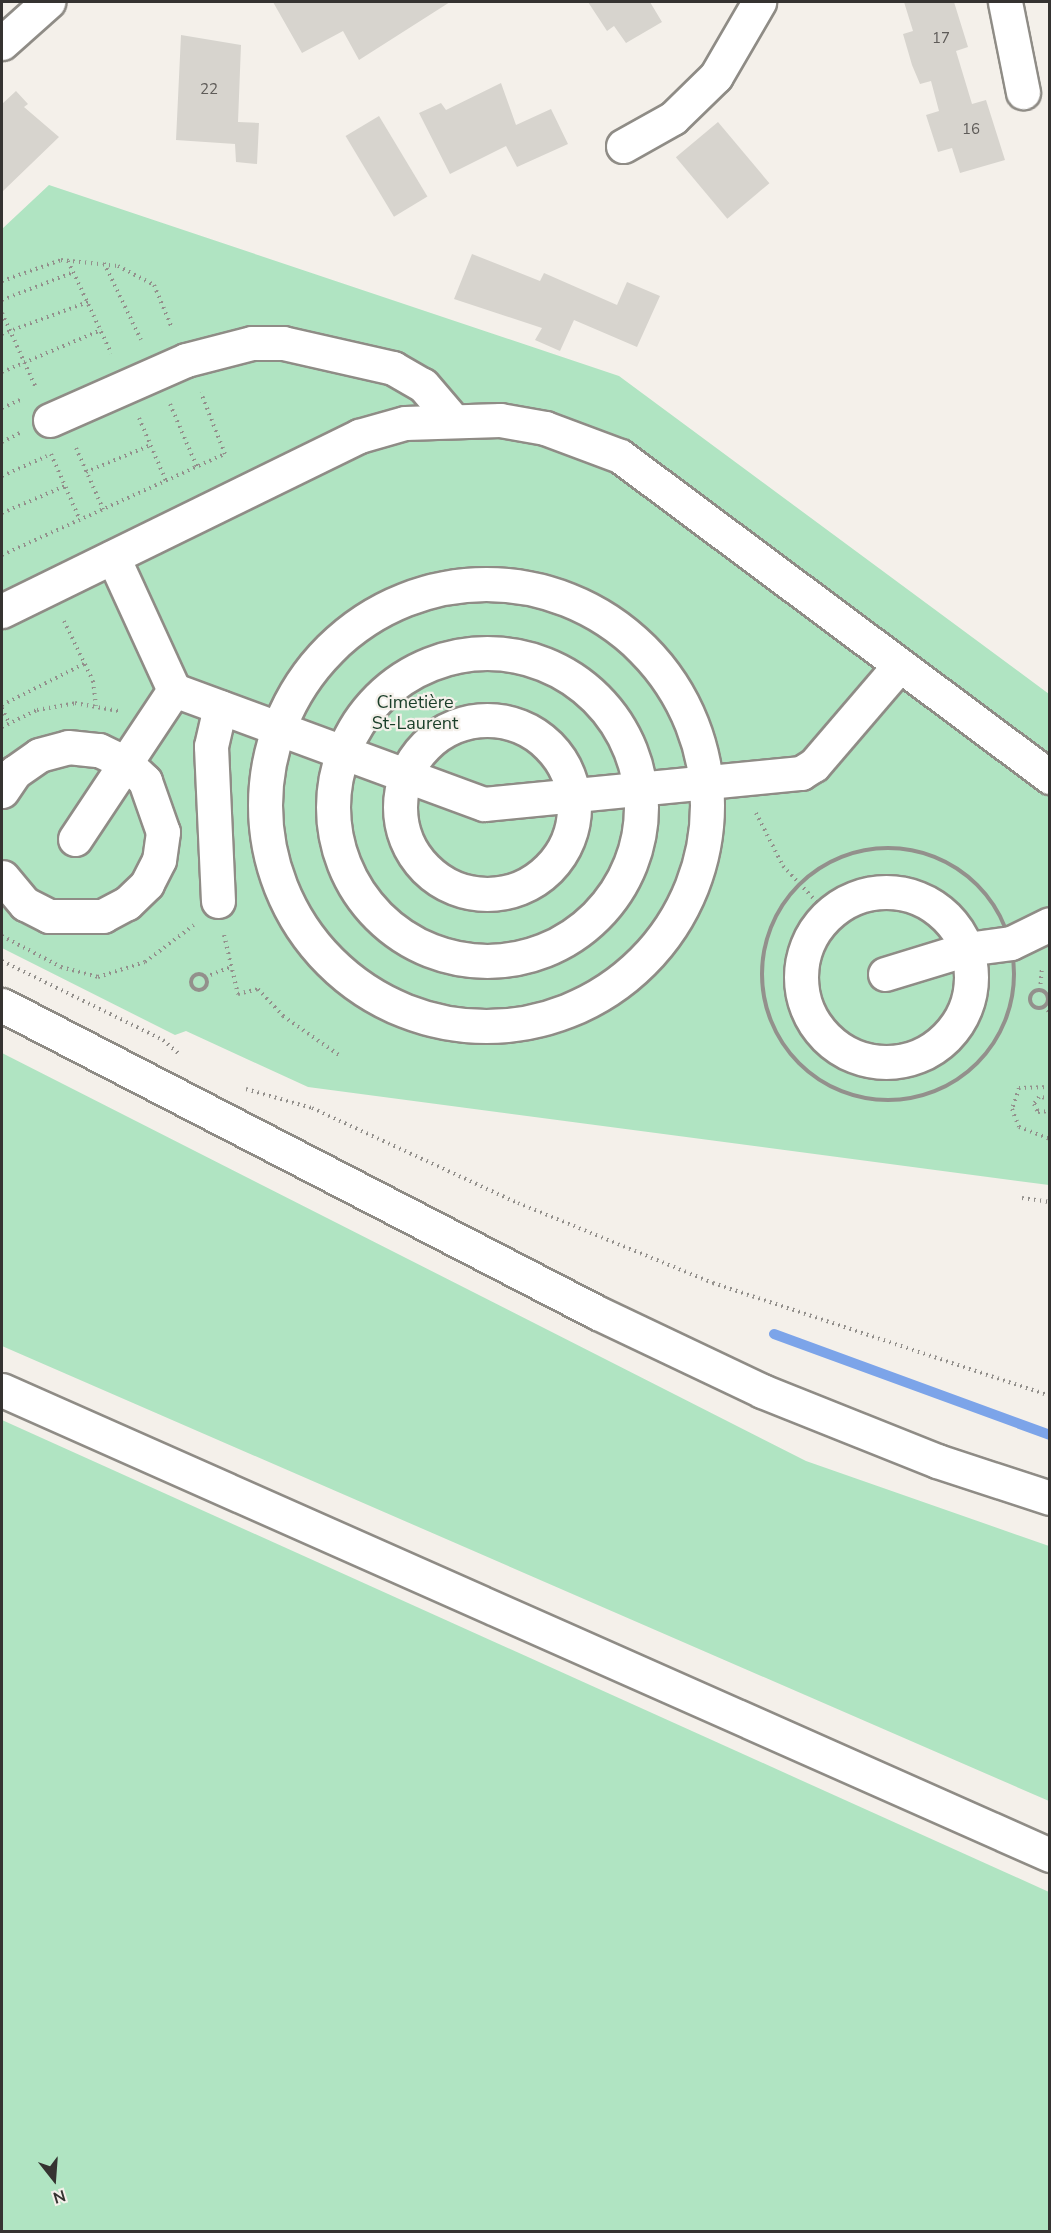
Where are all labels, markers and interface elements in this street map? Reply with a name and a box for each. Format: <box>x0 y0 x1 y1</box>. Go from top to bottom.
house number: 17 <box>932 30 950 48</box>
house number: 22 <box>200 81 218 99</box>
house number: 16 <box>962 121 980 139</box>
park label: Cimetière St-Laurent <box>372 692 458 734</box>
north arrow <box>24 2149 84 2209</box>
text: N <box>50 2184 68 2208</box>

